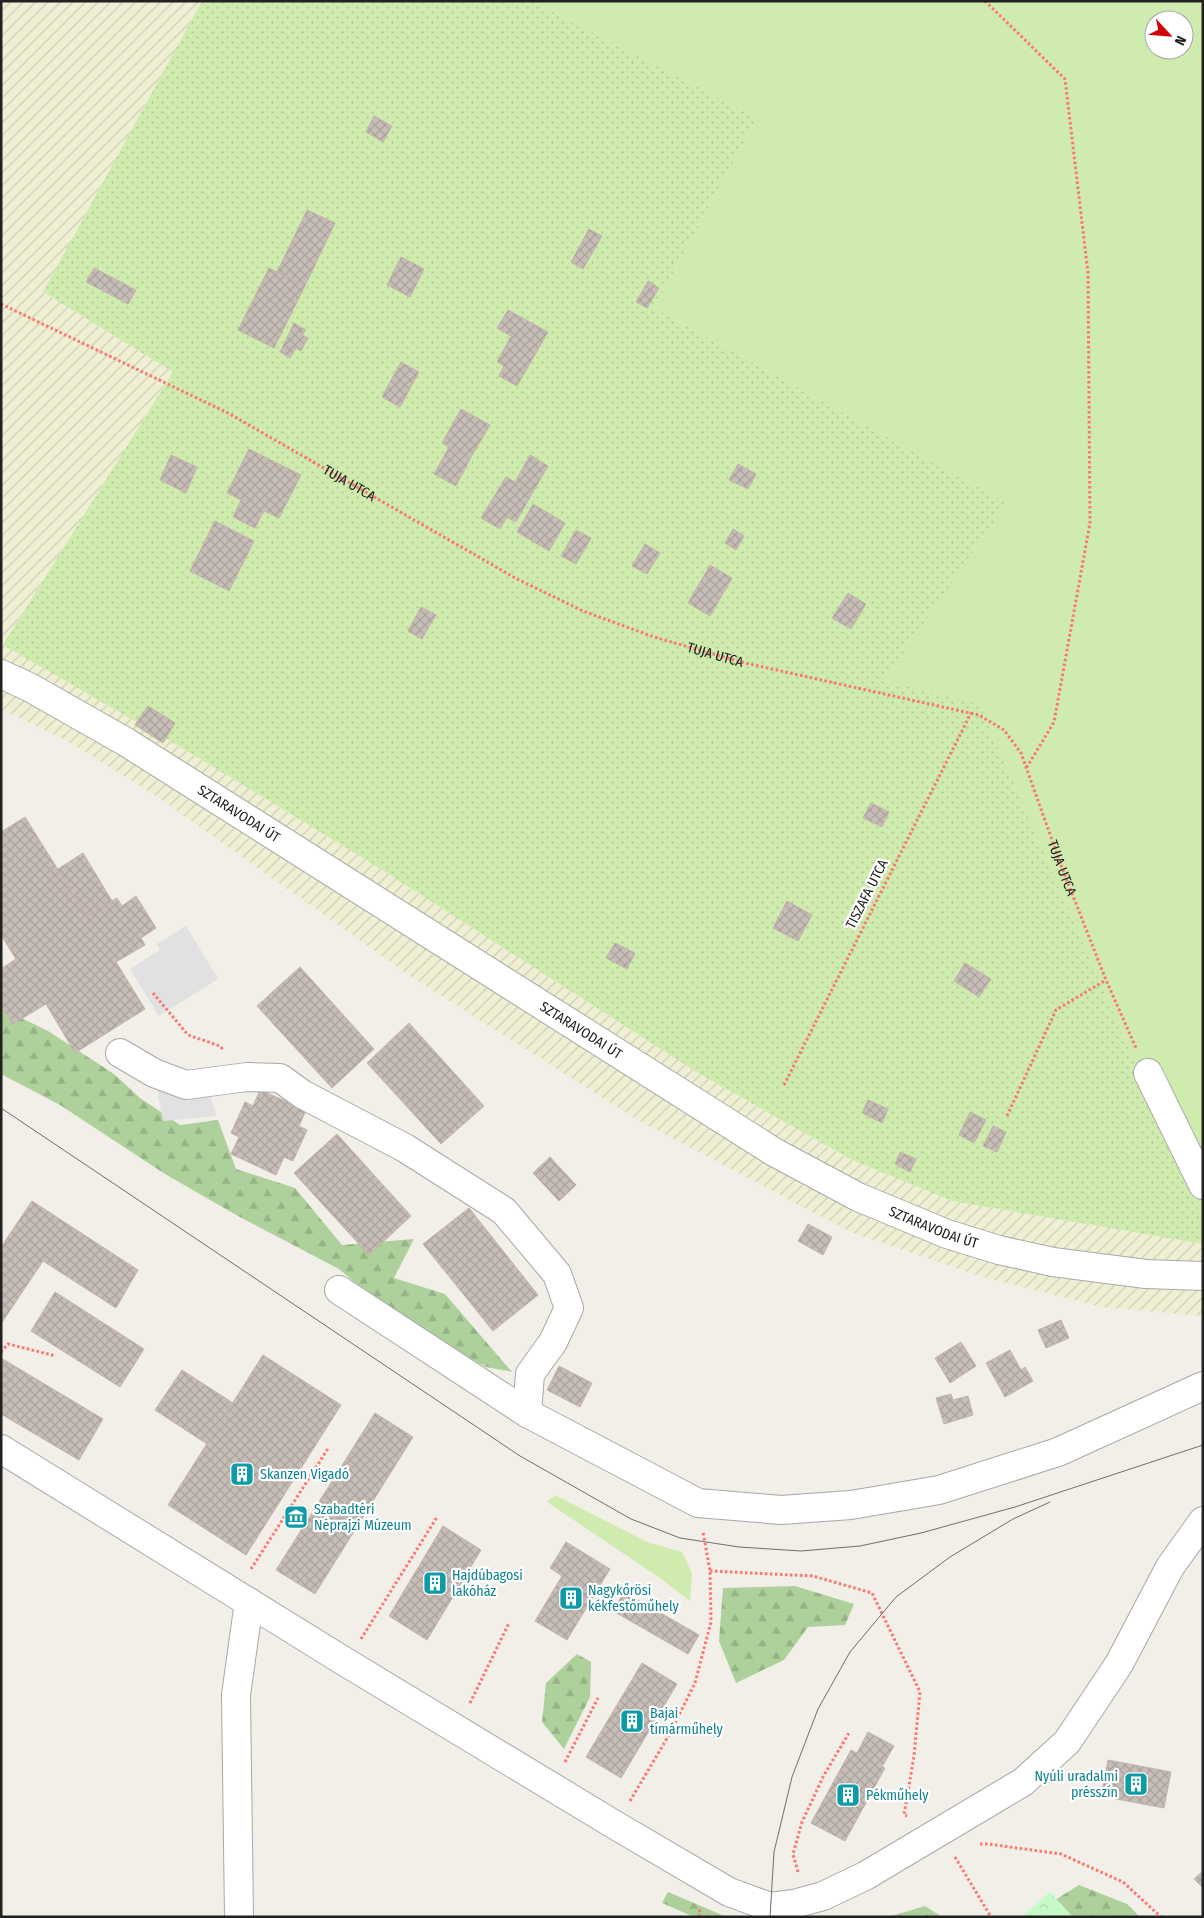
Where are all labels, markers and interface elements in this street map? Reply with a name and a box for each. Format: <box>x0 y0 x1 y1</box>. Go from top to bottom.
north arrow <box>1144 10 1194 60</box>
text: N <box>1171 33 1190 48</box>
street label: TUJA UTCA <box>320 461 379 505</box>
street label: TUJA UTCA <box>685 638 746 671</box>
street label: SZTARAVODAI ÚT <box>195 781 284 846</box>
street label: TUJA UTCA <box>1044 838 1081 898</box>
street label: TISZAFA UTCA <box>842 856 892 932</box>
street label: SZTARAVODAI ÚT <box>537 998 626 1063</box>
street label: SZTARAVODAI ÚT <box>887 1202 981 1252</box>
building icon: Skanzen Vigadó <box>229 1461 255 1487</box>
place label: Skanzen Vigadó <box>260 1466 349 1483</box>
place label: Szabadtéri Néprajzi Múzeum <box>314 1501 412 1534</box>
museum icon: Szabadtéri Néprajzi Múzeum <box>283 1504 309 1530</box>
place label: Hajdúbagosi lakóház <box>452 1567 523 1600</box>
building icon: Hajdúbagosi lakóház <box>422 1570 448 1596</box>
place label: Nagykőrösi kékfestőműhely <box>588 1582 680 1615</box>
building icon: Nagykőrösi kékfestőműhely <box>558 1585 584 1611</box>
place label: Bajai tímárműhely <box>650 1705 724 1738</box>
building icon: Bajai tímárműhely <box>619 1708 645 1734</box>
place label: Nyúli uradalmi présszín <box>1035 1768 1118 1801</box>
building icon: Nyúli uradalmi présszín <box>1123 1771 1149 1797</box>
building icon: Pékműhely <box>835 1782 861 1808</box>
place label: Pékműhely <box>866 1787 929 1804</box>

